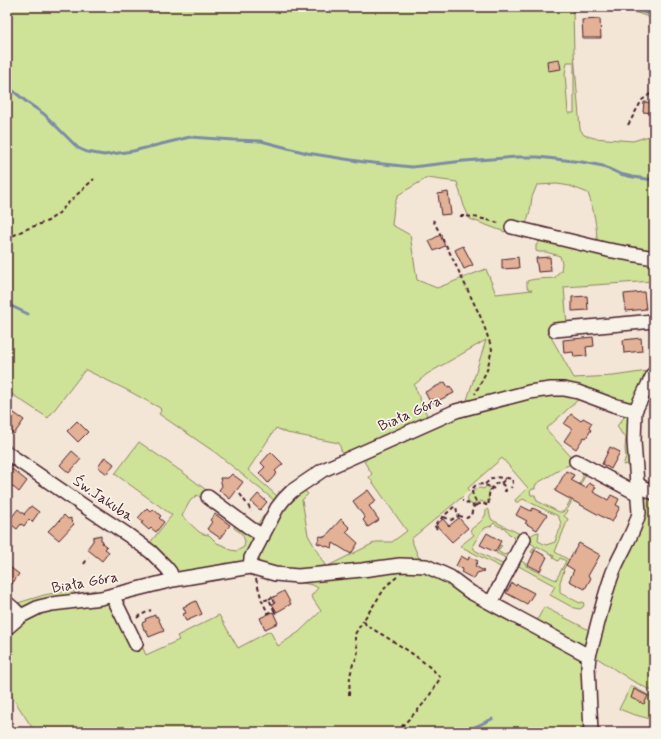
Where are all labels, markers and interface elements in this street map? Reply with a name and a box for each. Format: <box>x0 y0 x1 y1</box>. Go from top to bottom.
street label: Biała Góra <box>375 391 445 437</box>
street label: Św.Jakuba <box>69 471 139 527</box>
street label: Biała Góra <box>50 567 120 599</box>

